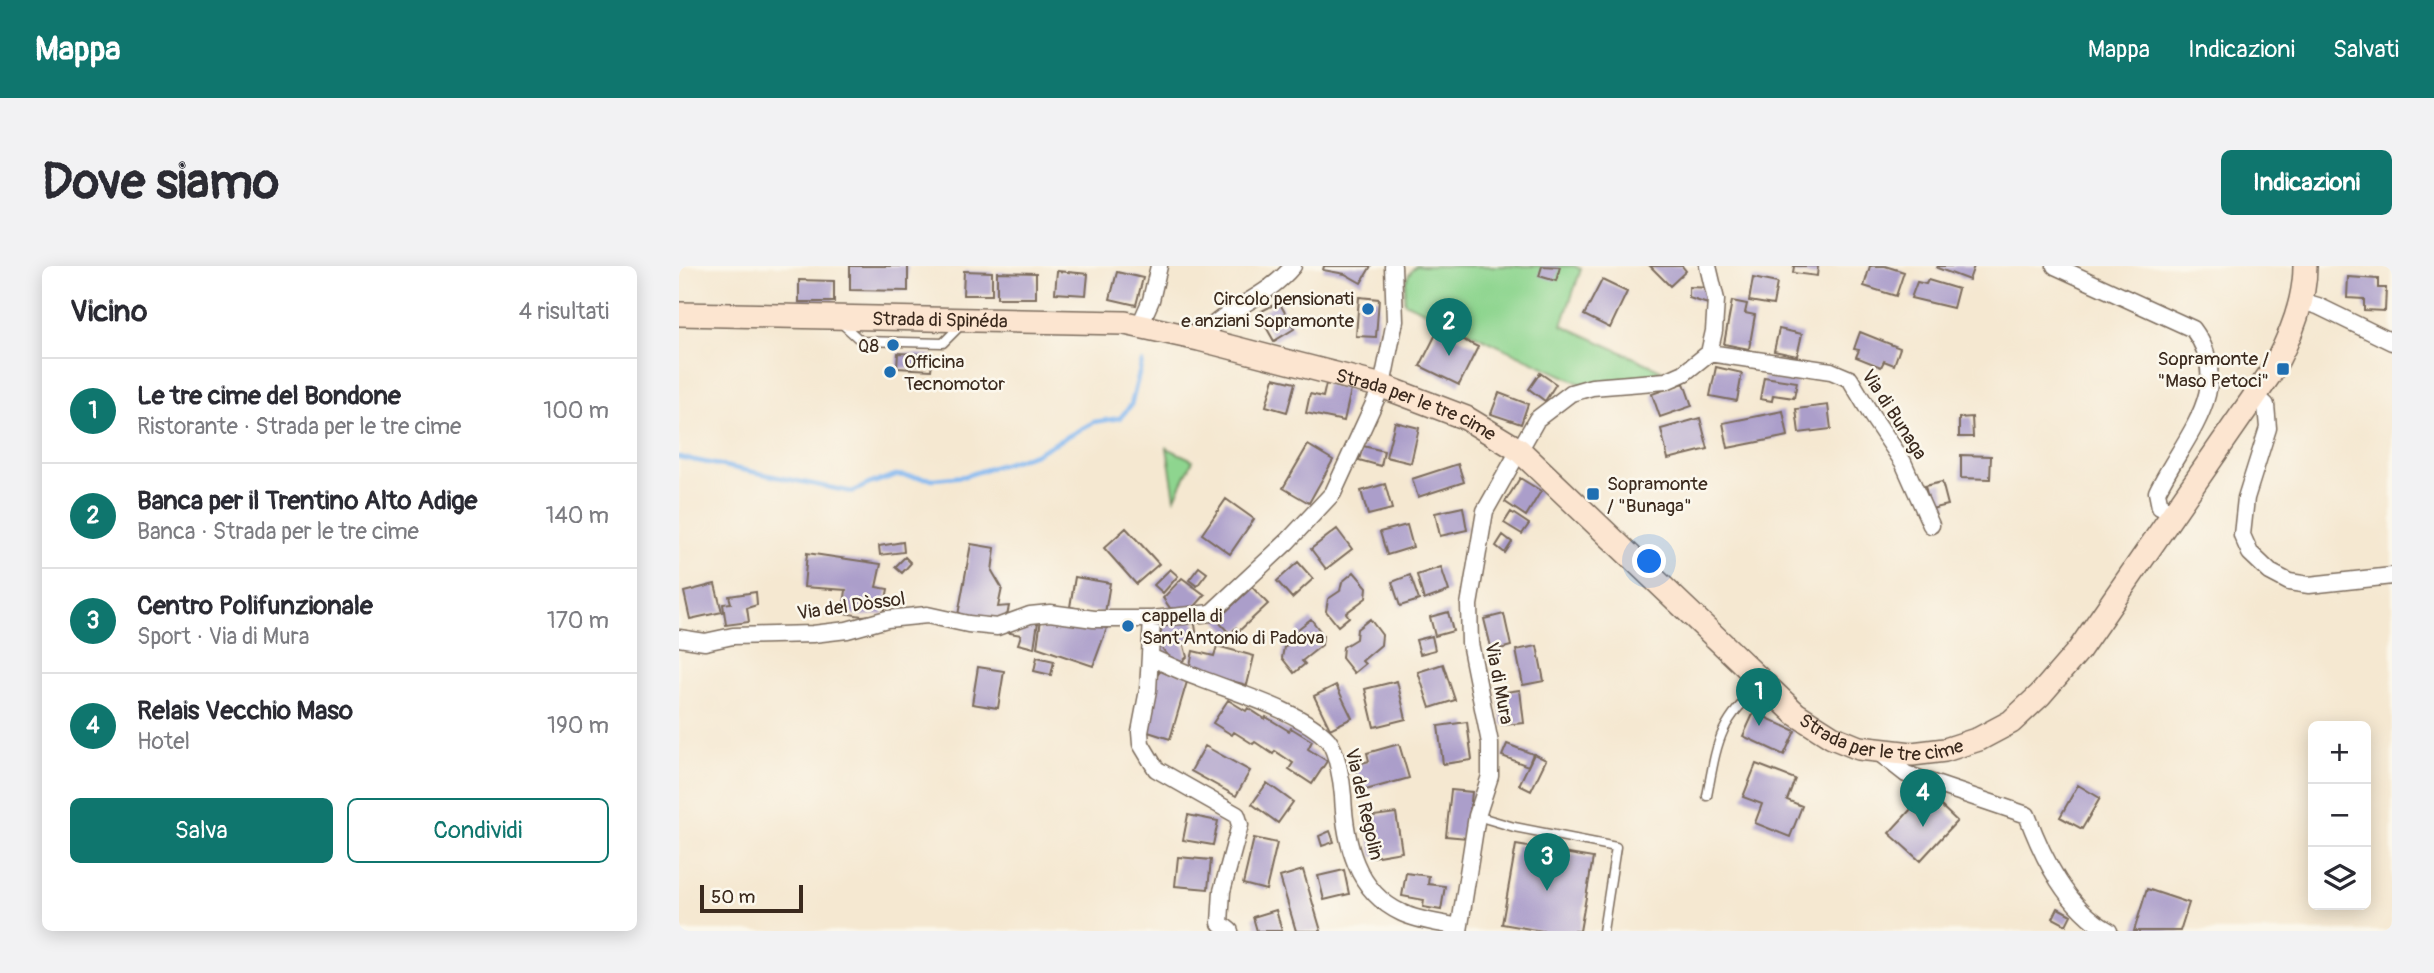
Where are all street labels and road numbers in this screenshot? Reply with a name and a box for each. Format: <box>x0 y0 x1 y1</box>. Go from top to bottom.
street label: Strada di Spinéda <box>872 307 1008 334</box>
street label: Strada per le tre cime <box>1333 364 1501 447</box>
street label: Via di Bunaga <box>1856 365 1932 464</box>
street label: Via del Dòssol <box>795 587 907 625</box>
street label: Via di Mura <box>1479 640 1519 727</box>
street label: Strada per le tre cime <box>1795 708 1967 767</box>
street label: Via del Regolin <box>1340 746 1389 862</box>

